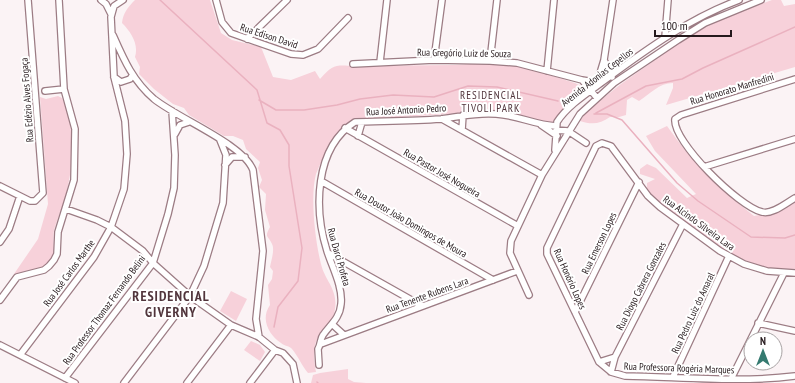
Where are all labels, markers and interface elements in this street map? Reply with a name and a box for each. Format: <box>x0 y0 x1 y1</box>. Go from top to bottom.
scale bar <box>655 12 731 38</box>
text: 100 m <box>661 18 688 33</box>
street label: Rua Edison David <box>239 21 299 51</box>
street label: Avenida Adonias Cepellos <box>558 44 636 109</box>
street label: Rua Gregório Luiz de Souza <box>417 46 511 60</box>
street label: Rua Edézio Alves Fogaça <box>18 57 36 143</box>
street label: Rua Honorato Manfredini <box>689 70 775 108</box>
district label: RESIDENCIAL TIVOLI PARK <box>460 88 522 115</box>
street label: Rua José Antonio Pedro <box>366 101 446 119</box>
street label: Rua Pastor José Nogueira <box>401 146 483 200</box>
street label: Rua Doutor João Domingos de Moura <box>353 186 469 260</box>
street label: Rua Alcindo Silveira Lara <box>661 193 737 253</box>
street label: Rua Emerson Lopes <box>578 209 620 276</box>
street label: Rua Darci Profeta <box>325 227 353 287</box>
street label: Rua José Carlos Marthe <box>40 237 98 309</box>
street label: Rua Diogo Cabrera Gonzales <box>613 239 669 332</box>
street label: Rua Honório Lopes <box>551 247 589 312</box>
street label: Rua Professor Thomaz Fernando Belini <box>60 253 148 367</box>
street label: Rua Pedro Luiz do Amaral <box>669 270 718 356</box>
street label: Rua Tenente Rubens Lara <box>384 274 470 316</box>
district label: RESIDENCIAL GIVERNY <box>132 287 210 321</box>
north arrow <box>743 331 783 371</box>
text: N <box>760 334 766 348</box>
street label: Rua Professora Rogéria Marques <box>624 360 735 376</box>

